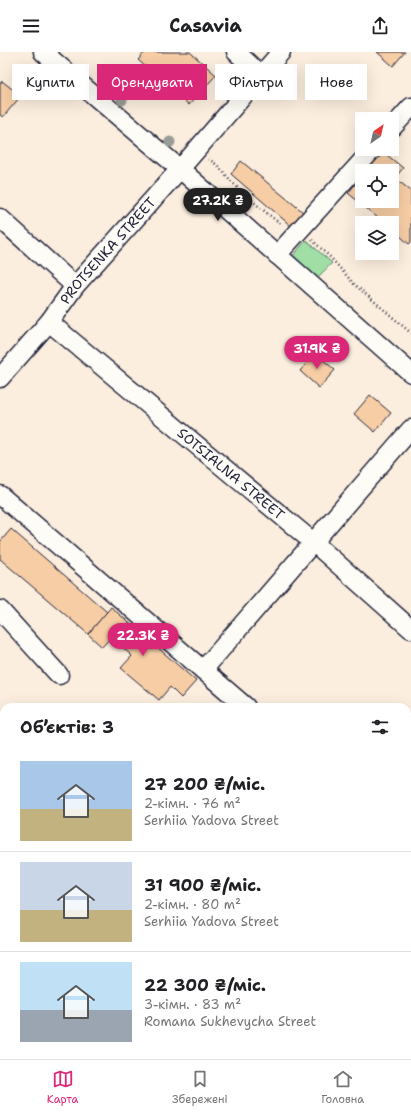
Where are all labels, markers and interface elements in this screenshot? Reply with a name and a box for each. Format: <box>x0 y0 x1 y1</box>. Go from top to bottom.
text: Casavia <box>169 14 242 38</box>
icon: menu <box>20 15 42 37</box>
icon: share <box>369 15 391 37</box>
chip: Купити <box>12 64 89 100</box>
chip: Орендувати <box>97 64 207 100</box>
chip: Фільтри <box>215 64 297 100</box>
chip: Нове <box>305 64 367 100</box>
north arrow <box>355 112 399 156</box>
map controls <box>355 112 399 260</box>
button: locate <box>355 164 399 208</box>
pin: 27.2K ₴ <box>181 188 255 222</box>
text: 27.2K ₴ <box>192 192 244 209</box>
street label: PROTSENKA STREET <box>56 193 160 308</box>
button: layers <box>355 216 399 260</box>
pin: 31.9K ₴ <box>280 336 354 370</box>
text: 31.9K ₴ <box>293 340 341 357</box>
street label: SOTSIALNA STREET <box>174 424 289 524</box>
pin: 22.3K ₴ <box>106 623 180 657</box>
text: 22.3K ₴ <box>117 627 169 644</box>
text: Об’єктів: 3 <box>20 716 114 738</box>
icon: filters <box>369 716 391 738</box>
text: 27 200 ₴/міс. <box>144 773 265 795</box>
icon: home <box>52 777 100 825</box>
text: 2-кімн. · 76 m² <box>144 795 241 812</box>
text: Serhiia Yadova Street <box>144 812 279 829</box>
text: 31 900 ₴/міс. <box>144 874 261 896</box>
icon: home <box>52 878 100 926</box>
text: 2-кімн. · 80 m² <box>144 896 241 913</box>
text: Serhiia Yadova Street <box>144 913 279 930</box>
text: 22 300 ₴/міс. <box>144 974 266 996</box>
icon: home <box>52 978 100 1026</box>
text: 3-кімн. · 83 m² <box>144 996 241 1013</box>
text: Romana Sukhevycha Street <box>144 1013 316 1030</box>
tab: Карта <box>47 1068 78 1107</box>
tab: Збережені <box>172 1068 228 1107</box>
tab: Головна <box>321 1068 364 1107</box>

